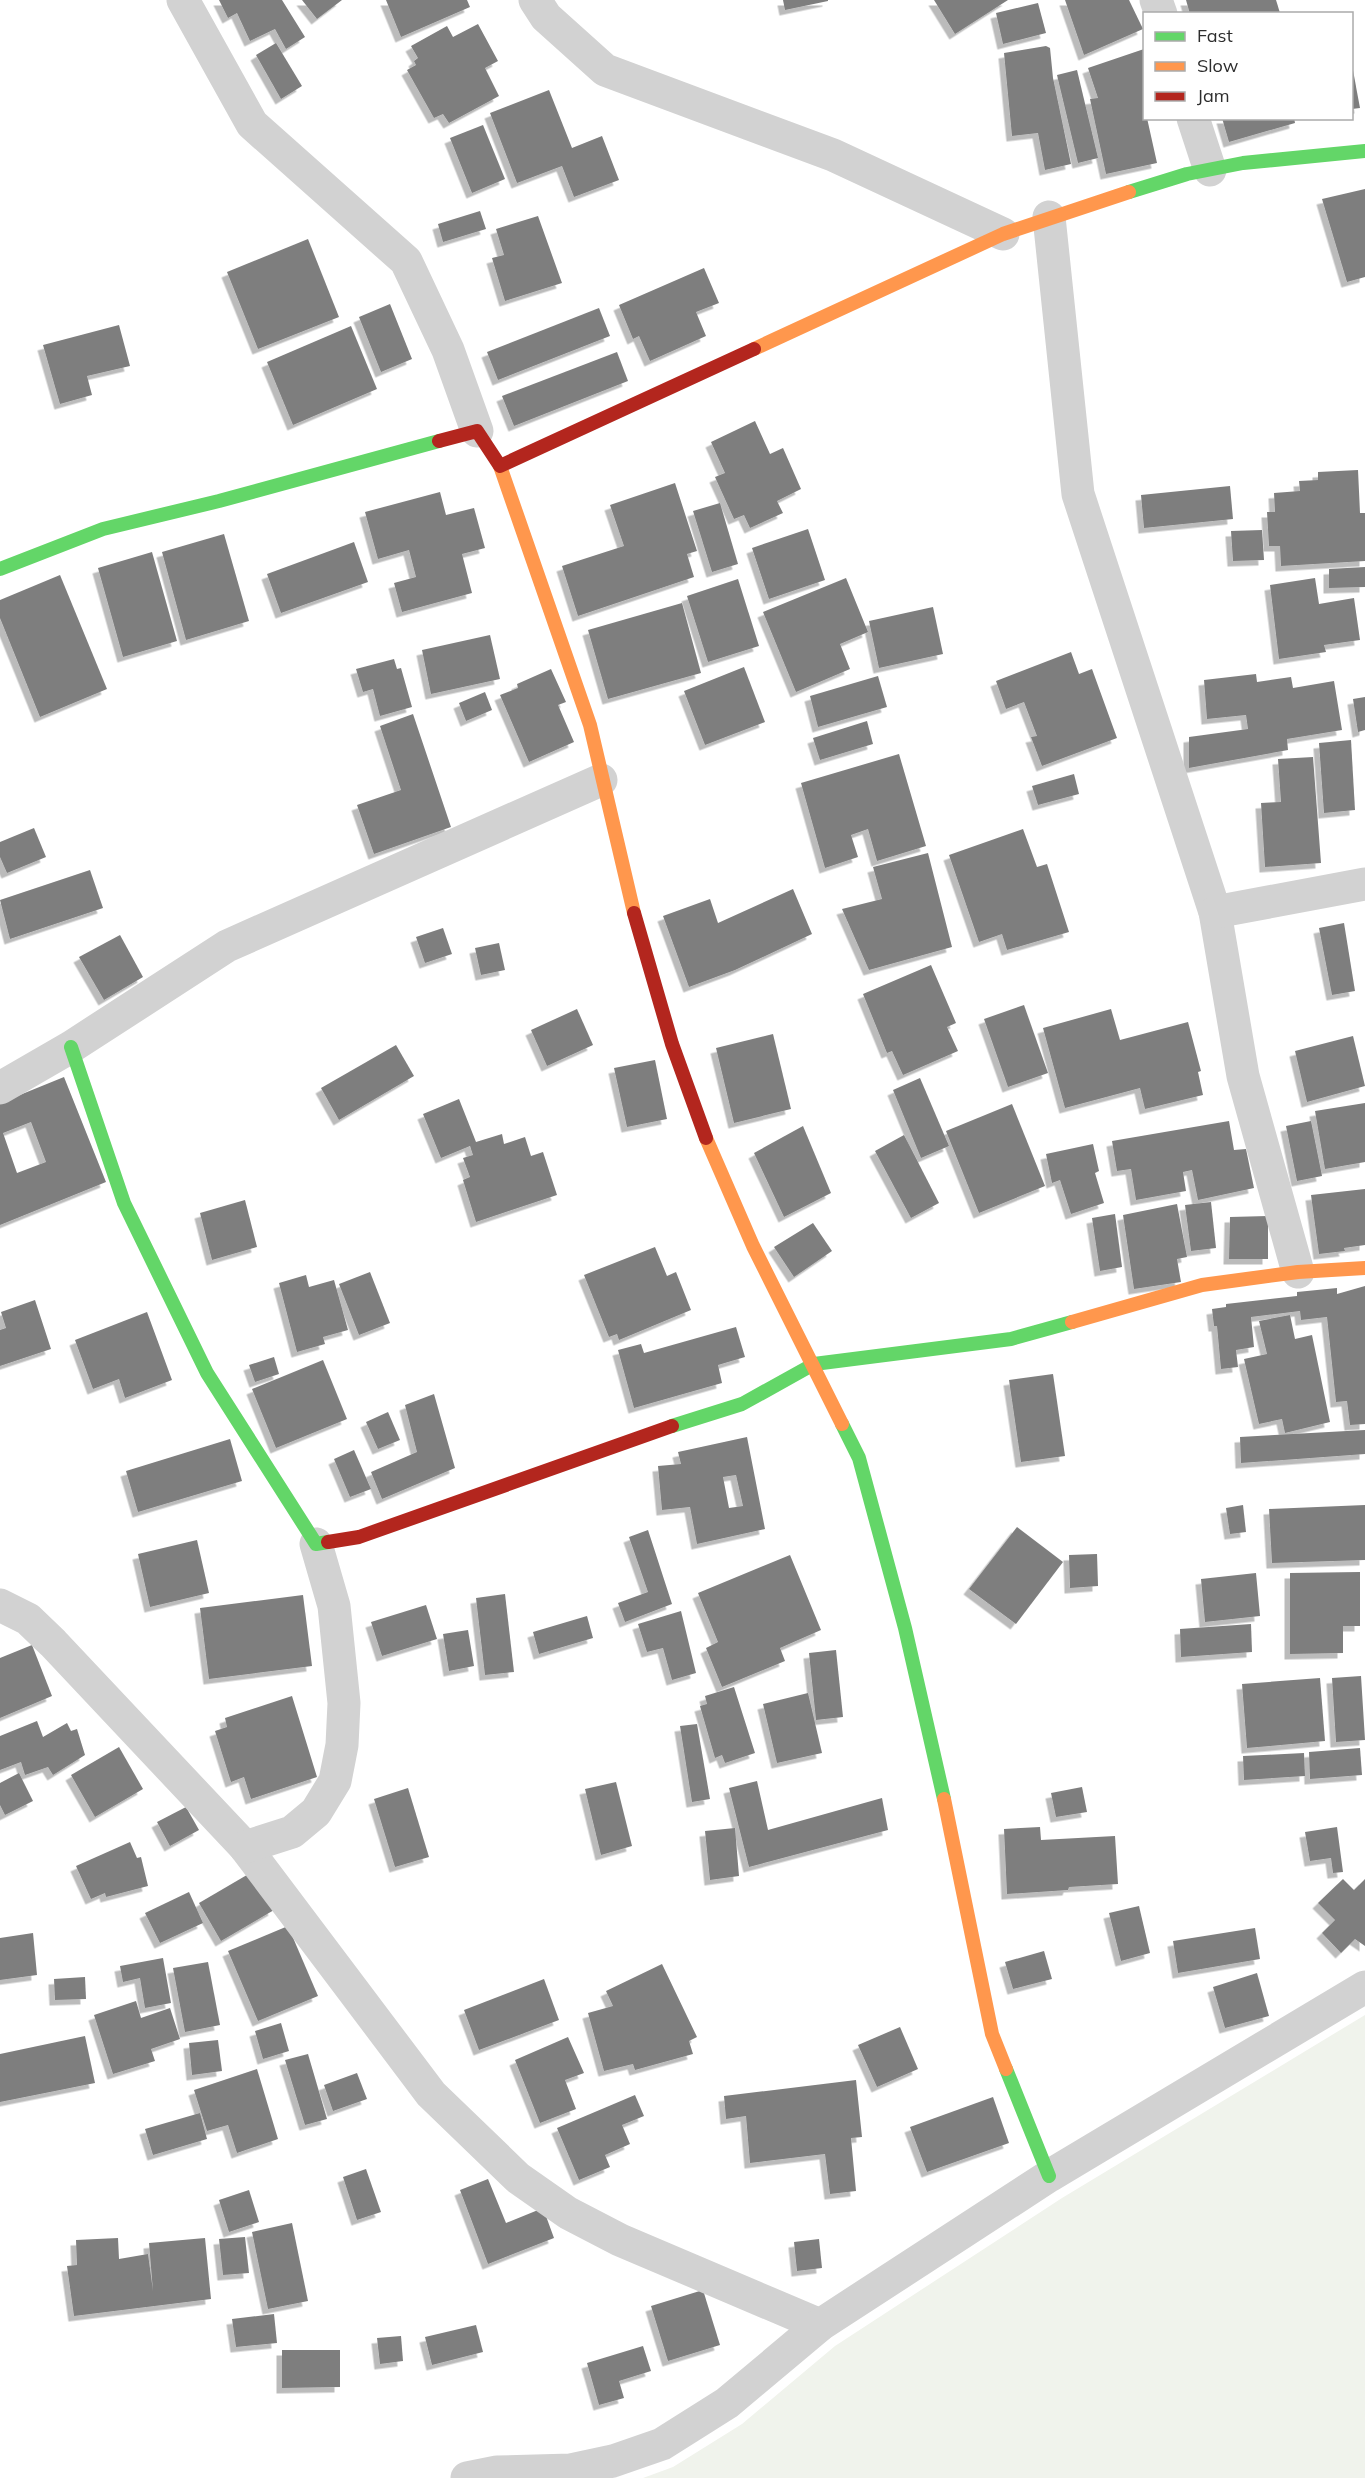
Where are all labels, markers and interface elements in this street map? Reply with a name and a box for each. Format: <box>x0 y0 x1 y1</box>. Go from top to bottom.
legend <box>1143 12 1353 120</box>
text: Fast <box>1197 24 1233 47</box>
text: Slow <box>1197 54 1239 77</box>
text: Jam <box>1197 84 1230 107</box>

